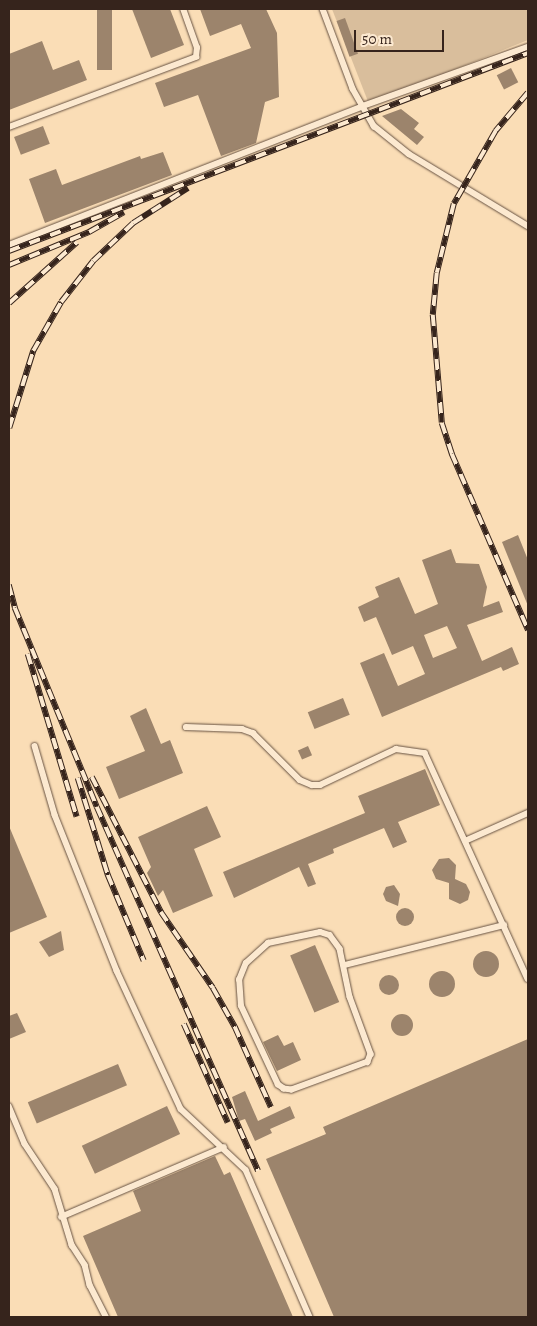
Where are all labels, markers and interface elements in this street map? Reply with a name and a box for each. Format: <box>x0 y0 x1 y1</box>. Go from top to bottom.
scale bar <box>357 20 447 52</box>
text: 50 m <box>362 29 392 49</box>

